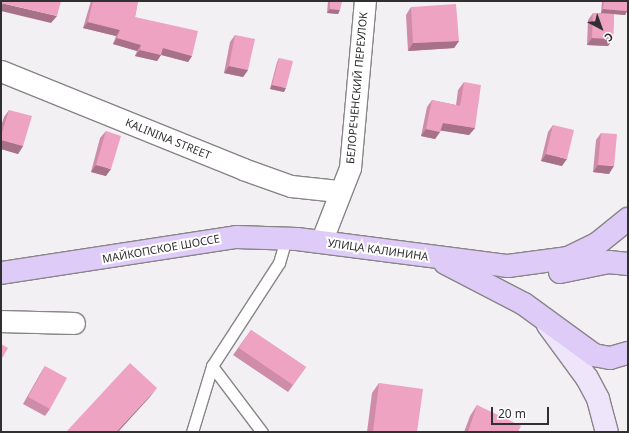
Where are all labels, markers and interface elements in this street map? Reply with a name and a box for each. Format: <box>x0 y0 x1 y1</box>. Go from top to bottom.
north arrow <box>581 8 621 48</box>
street label: БЕЛОРЕЧЕНСКИЙ ПЕРЕУЛОК <box>344 11 370 165</box>
text: С <box>602 29 617 45</box>
street label: KALININA STREET <box>123 116 213 162</box>
street label: МАЙКОПСКОЕ ШОССЕ <box>101 232 221 266</box>
street label: УЛИЦА КАЛИНИНА <box>327 236 429 264</box>
scale bar <box>493 399 551 425</box>
text: 20 m <box>498 405 526 422</box>

